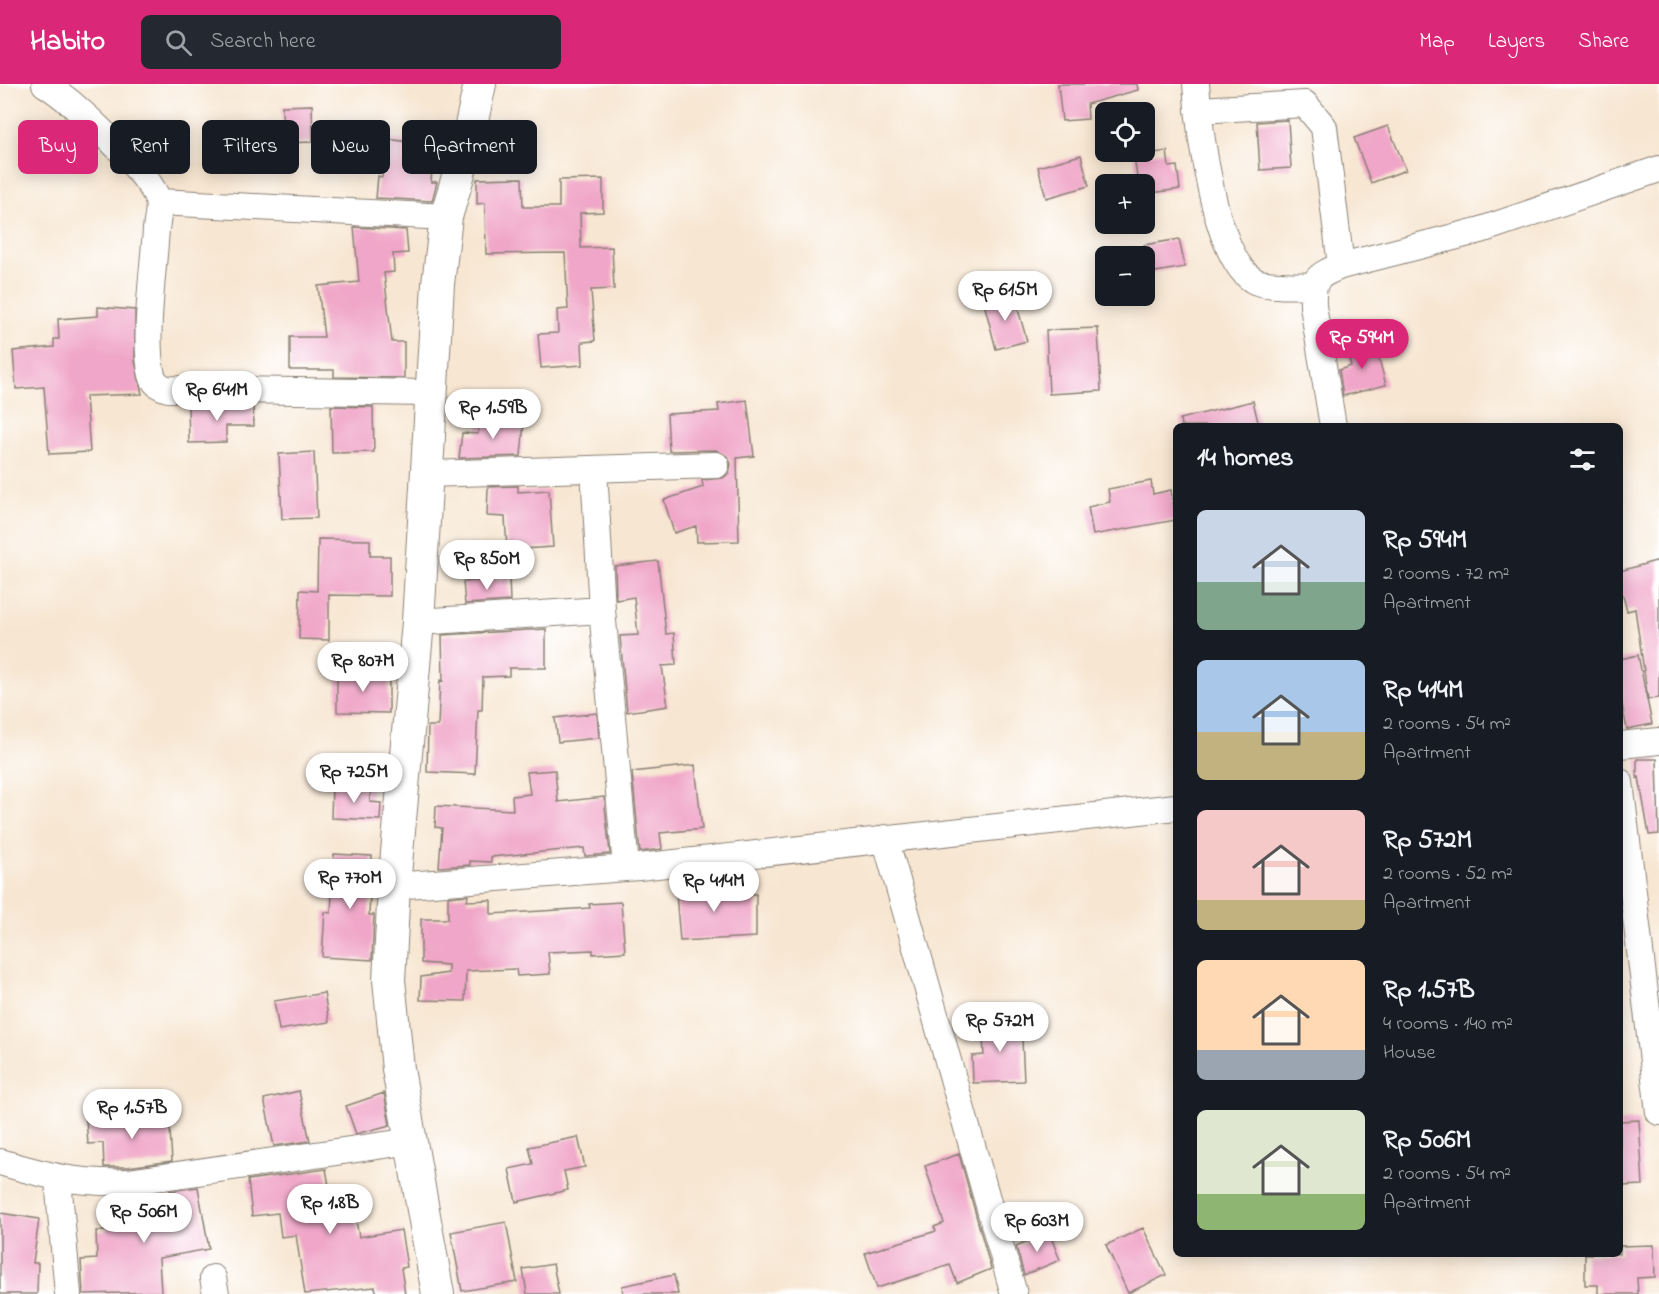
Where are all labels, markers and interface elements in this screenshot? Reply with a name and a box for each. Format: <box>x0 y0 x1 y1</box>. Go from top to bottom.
search box <box>141 15 561 69</box>
text: Habito <box>30 22 105 63</box>
icon: search <box>162 26 195 59</box>
text: Search here <box>210 26 316 58</box>
text: Map <box>1419 27 1455 57</box>
text: Layers <box>1488 27 1545 57</box>
text: Share <box>1578 27 1629 57</box>
map controls <box>1095 102 1155 306</box>
button: locate <box>1095 102 1155 162</box>
chip: Buy <box>18 120 98 174</box>
chip: Rent <box>110 120 190 174</box>
chip: Filters <box>202 120 299 174</box>
chip: New <box>311 120 390 174</box>
chip: Apartment <box>402 120 537 174</box>
button: + <box>1095 174 1155 234</box>
button: − <box>1095 246 1155 306</box>
pin: Rp 615M <box>950 271 1060 322</box>
text: Rp 615M <box>972 276 1038 305</box>
pin: Rp 594M <box>1307 319 1417 370</box>
text: Rp 594M <box>1330 324 1394 353</box>
pin: Rp 641M <box>162 371 272 422</box>
text: Rp 641M <box>186 376 248 405</box>
pin: Rp 1.59B <box>431 389 555 440</box>
text: Rp 1.59B <box>459 394 527 423</box>
text: 14 homes <box>1197 440 1293 478</box>
icon: filters <box>1566 443 1599 476</box>
text: Rp 594M <box>1383 522 1467 560</box>
icon: home <box>1245 534 1317 606</box>
pin: Rp 850M <box>432 540 542 591</box>
text: Rp 850M <box>454 545 520 574</box>
text: 2 rooms · 72 m² <box>1383 560 1510 589</box>
text: Apartment <box>1383 589 1471 618</box>
pin: Rp 807M <box>308 642 418 693</box>
text: Rp 807M <box>331 647 395 676</box>
text: Rp 414M <box>1383 672 1464 710</box>
icon: home <box>1245 684 1317 756</box>
text: 2 rooms · 54 m² <box>1383 710 1511 739</box>
text: Apartment <box>1383 739 1471 768</box>
pin: Rp 725M <box>299 753 409 804</box>
text: Rp 725M <box>320 758 388 787</box>
text: Rp 572M <box>1383 822 1472 860</box>
icon: home <box>1245 834 1317 906</box>
pin: Rp 770M <box>295 859 405 910</box>
text: 2 rooms · 52 m² <box>1383 860 1513 889</box>
pin: Rp 414M <box>659 862 769 913</box>
text: Rp 770M <box>318 864 382 893</box>
text: Rp 414M <box>683 867 745 896</box>
text: Apartment <box>1383 889 1471 918</box>
text: Rp 1.57B <box>1383 972 1475 1010</box>
icon: home <box>1245 984 1317 1056</box>
pin: Rp 572M <box>945 1002 1055 1053</box>
text: Rp 572M <box>966 1007 1034 1036</box>
text: 4 rooms · 140 m² <box>1383 1010 1513 1039</box>
text: House <box>1383 1039 1436 1068</box>
pin: Rp 1.57B <box>70 1089 194 1140</box>
text: Rp 1.57B <box>97 1094 167 1123</box>
text: Rp 506M <box>1383 1122 1471 1160</box>
icon: home <box>1245 1134 1317 1206</box>
text: 2 rooms · 54 m² <box>1383 1160 1511 1189</box>
pin: Rp 1.8B <box>275 1184 385 1235</box>
text: Rp 1.8B <box>301 1189 359 1218</box>
text: Apartment <box>1383 1189 1471 1218</box>
pin: Rp 506M <box>89 1193 199 1244</box>
text: Rp 506M <box>110 1198 178 1227</box>
pin: Rp 603M <box>982 1202 1092 1253</box>
text: Rp 603M <box>1005 1207 1069 1236</box>

